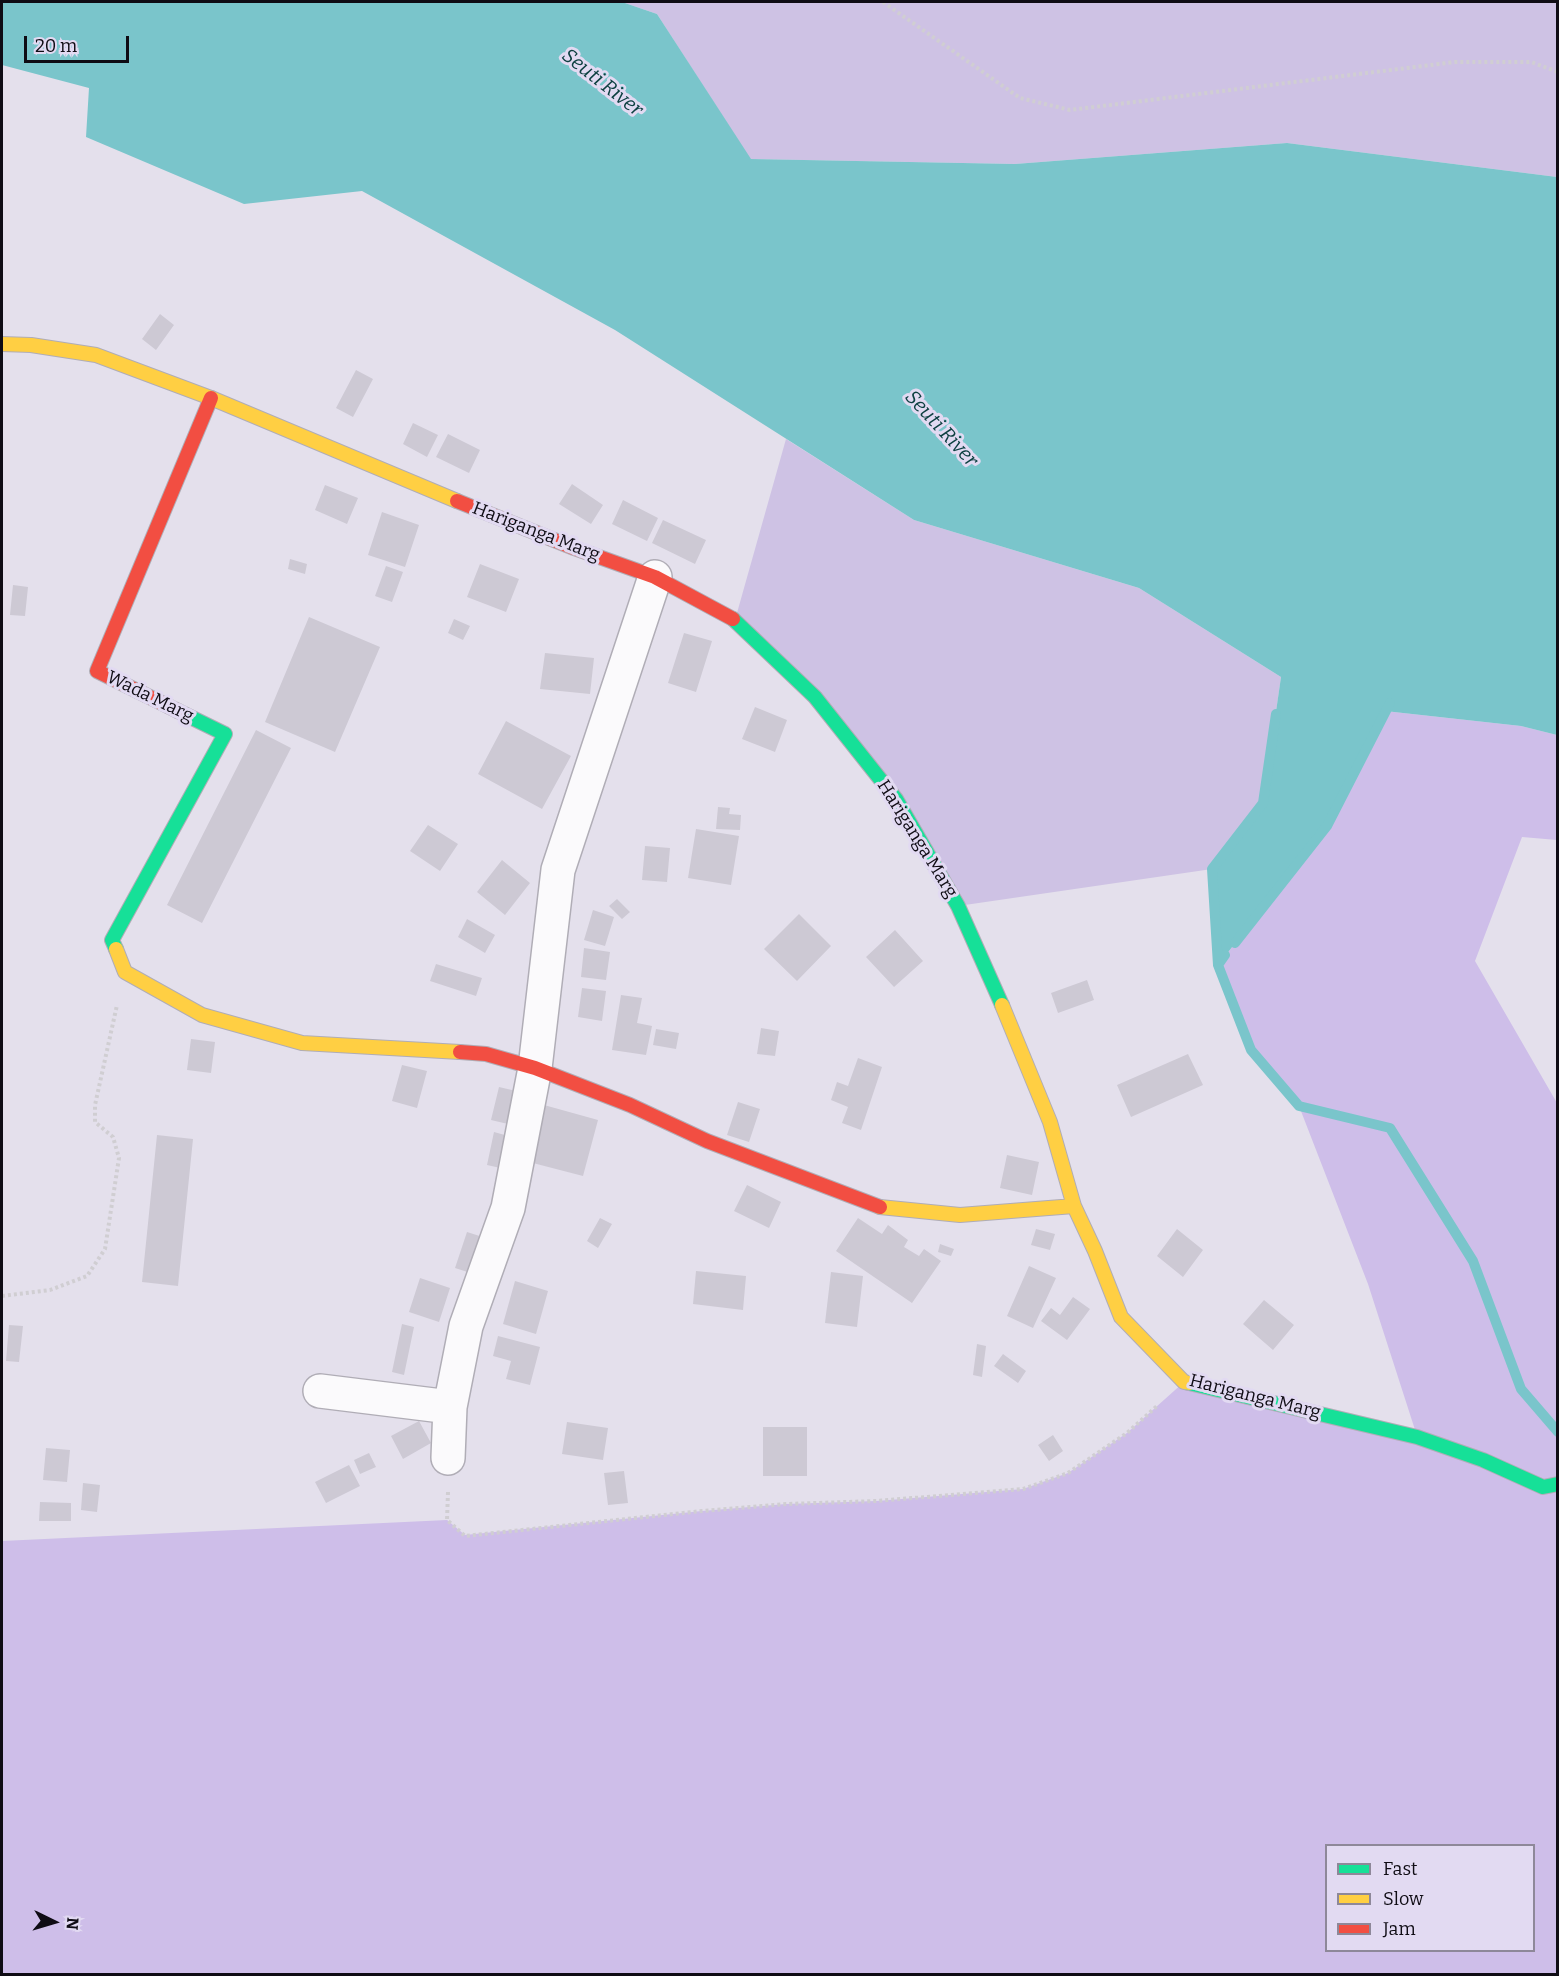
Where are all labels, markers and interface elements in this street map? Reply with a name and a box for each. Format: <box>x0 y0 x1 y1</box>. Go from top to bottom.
scale bar <box>27 24 132 62</box>
text: 20 m <box>35 35 77 57</box>
water label: Seuti River <box>557 44 647 122</box>
water label: Seuti River <box>899 386 983 472</box>
street label: Hariganga Marg <box>469 498 603 566</box>
street label: Wada Marg <box>103 667 197 727</box>
street label: Hariganga Marg <box>872 776 962 902</box>
street label: Hariganga Marg <box>1187 1370 1323 1424</box>
legend <box>1325 1844 1535 1952</box>
text: Fast <box>1383 1858 1418 1880</box>
text: Slow <box>1383 1888 1423 1910</box>
north arrow <box>24 1892 84 1952</box>
text: N <box>62 1917 82 1931</box>
text: Jam <box>1383 1918 1416 1940</box>

